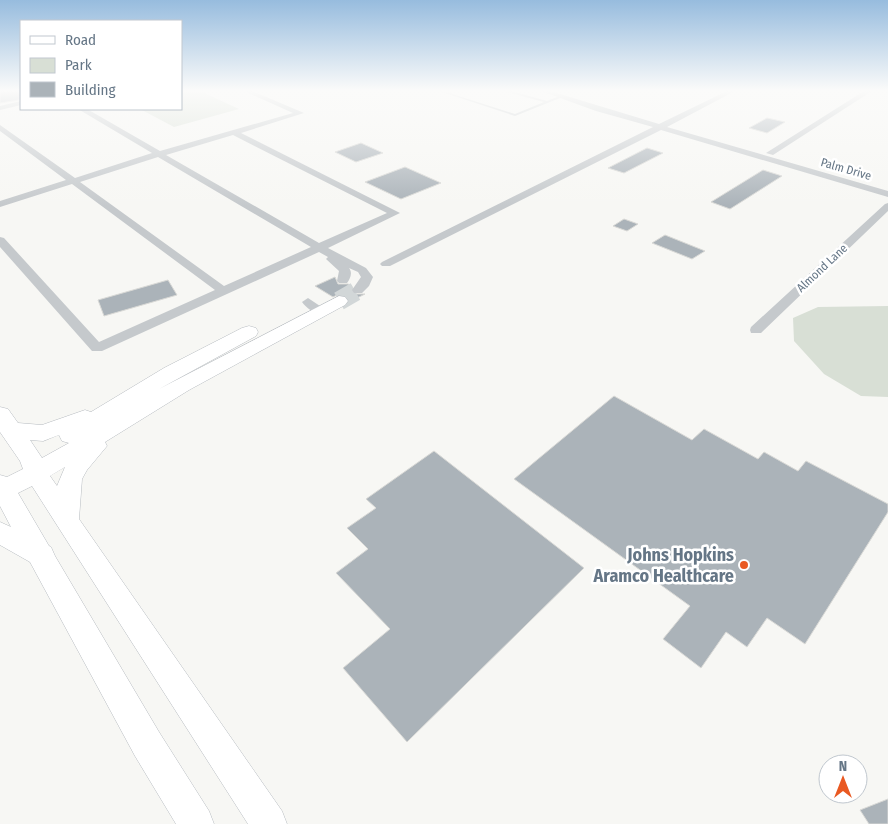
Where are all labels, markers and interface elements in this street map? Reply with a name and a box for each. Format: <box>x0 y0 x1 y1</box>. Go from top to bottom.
legend <box>20 20 182 110</box>
text: Road <box>65 31 96 49</box>
text: Park <box>65 56 92 74</box>
text: Building <box>65 81 116 99</box>
street label: Palm Drive <box>819 155 873 183</box>
street label: Almond Lane <box>794 241 850 295</box>
place label: Johns Hopkins Aramco Healthcare <box>593 544 734 587</box>
marker: Johns Hopkins Aramco Healthcare <box>738 559 750 571</box>
north arrow <box>818 754 868 804</box>
text: N <box>839 758 847 775</box>

